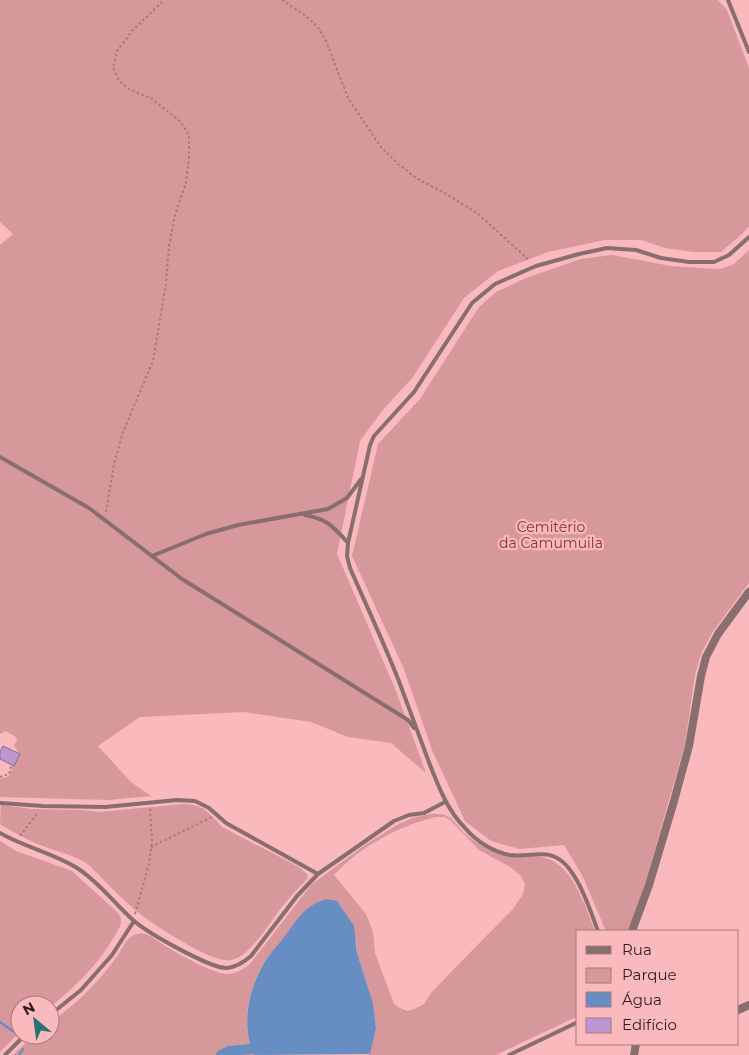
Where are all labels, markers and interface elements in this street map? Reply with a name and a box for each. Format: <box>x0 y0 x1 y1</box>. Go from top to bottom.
park label: Cemitério da Camumuila <box>499 518 603 552</box>
legend <box>576 930 739 1045</box>
text: Rua <box>622 940 652 959</box>
text: Parque <box>622 965 677 984</box>
text: Água <box>622 990 662 1009</box>
north arrow <box>10 995 60 1045</box>
text: N <box>19 998 38 1019</box>
text: Edifício <box>622 1015 677 1034</box>

